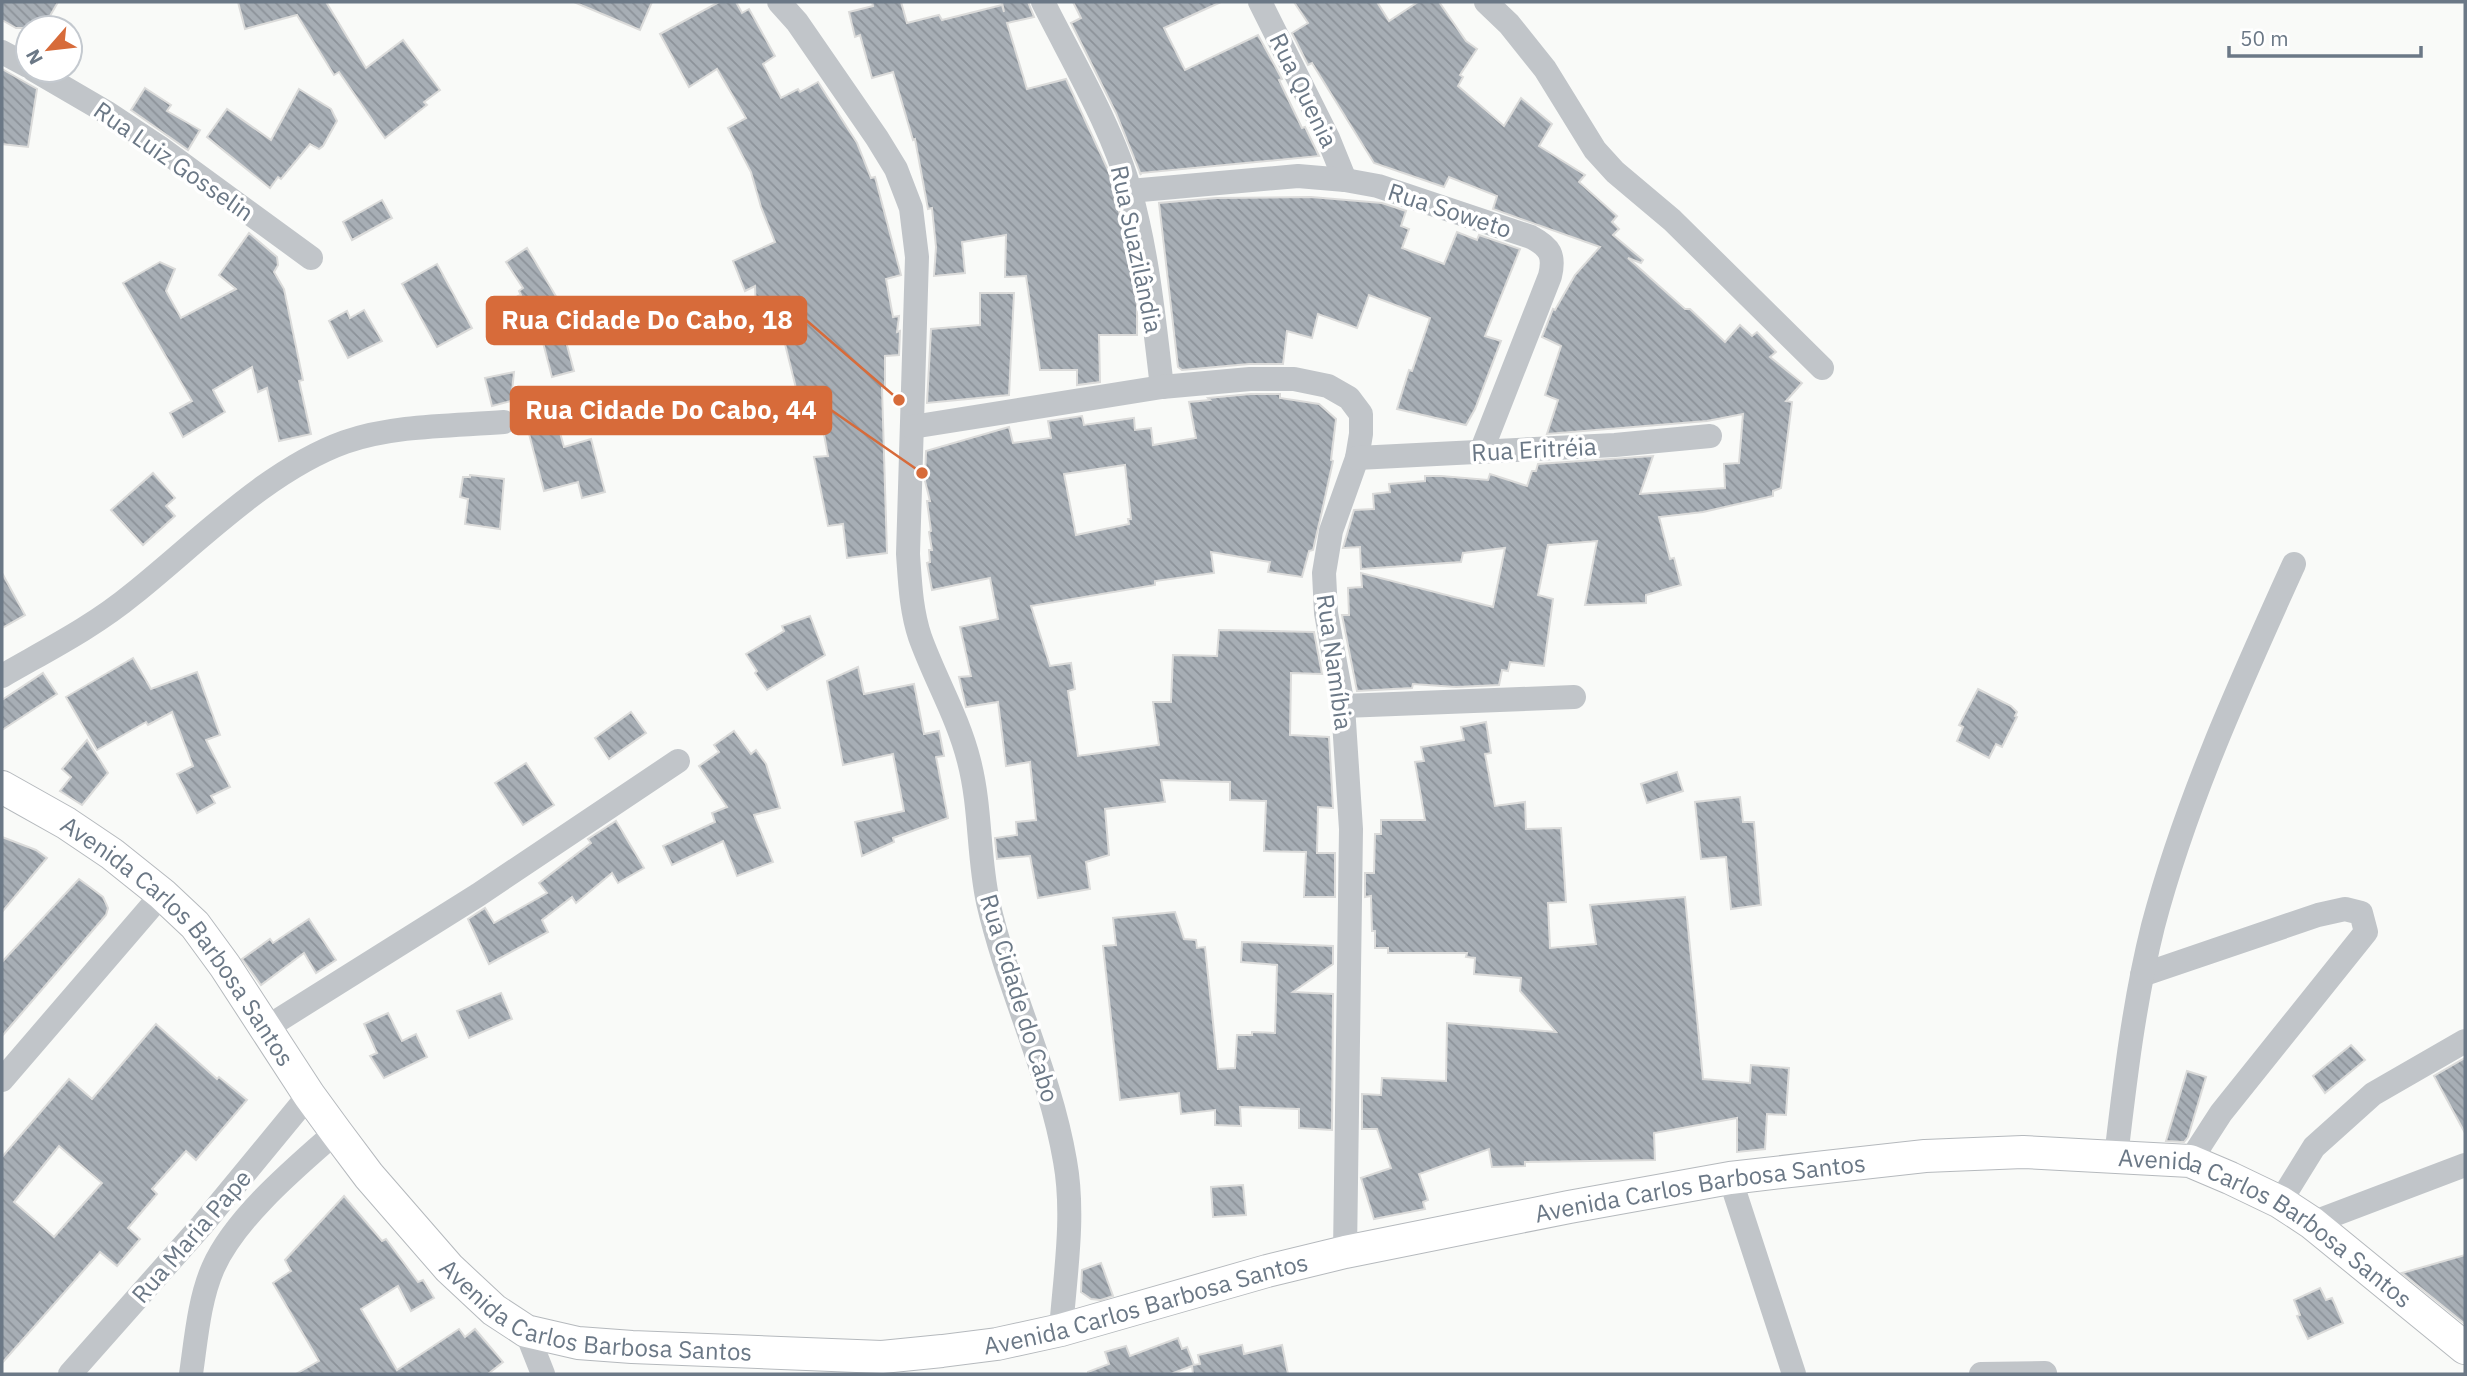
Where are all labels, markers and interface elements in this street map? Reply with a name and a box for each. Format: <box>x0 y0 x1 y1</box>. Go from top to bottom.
north arrow <box>14 14 84 84</box>
scale bar <box>2229 14 2422 58</box>
text: 50 m <box>2240 24 2289 52</box>
street label: Rua Quenia <box>1262 27 1346 153</box>
text: N <box>20 45 48 69</box>
street label: Rua Luiz Gosselin <box>88 94 260 228</box>
street label: Rua Suazilândia <box>1104 162 1170 336</box>
street label: Rua Soweto <box>1384 175 1516 245</box>
callout: Rua Cidade Do Cabo, 18 <box>487 297 806 344</box>
text: Rua Cidade Do Cabo, 18 <box>501 302 793 336</box>
callout: Rua Cidade Do Cabo, 44 <box>511 387 831 434</box>
text: Rua Cidade Do Cabo, 44 <box>525 392 817 426</box>
street label: Rua Eritréia <box>1471 430 1598 468</box>
street label: Rua Namíbia <box>1310 592 1360 732</box>
street label: Avenida Carlos Barbosa Santos <box>55 808 302 1072</box>
street label: Rua Cidade do Cabo <box>973 890 1067 1106</box>
street label: Avenida Carlos Barbosa Santos <box>2117 1141 2419 1315</box>
street label: Avenida Carlos Barbosa Santos <box>1532 1147 1867 1230</box>
street label: Rua Maria Pape <box>124 1162 258 1310</box>
street label: Avenida Carlos Barbosa Santos <box>982 1246 1311 1362</box>
street label: Avenida Carlos Barbosa Santos <box>433 1252 753 1368</box>

